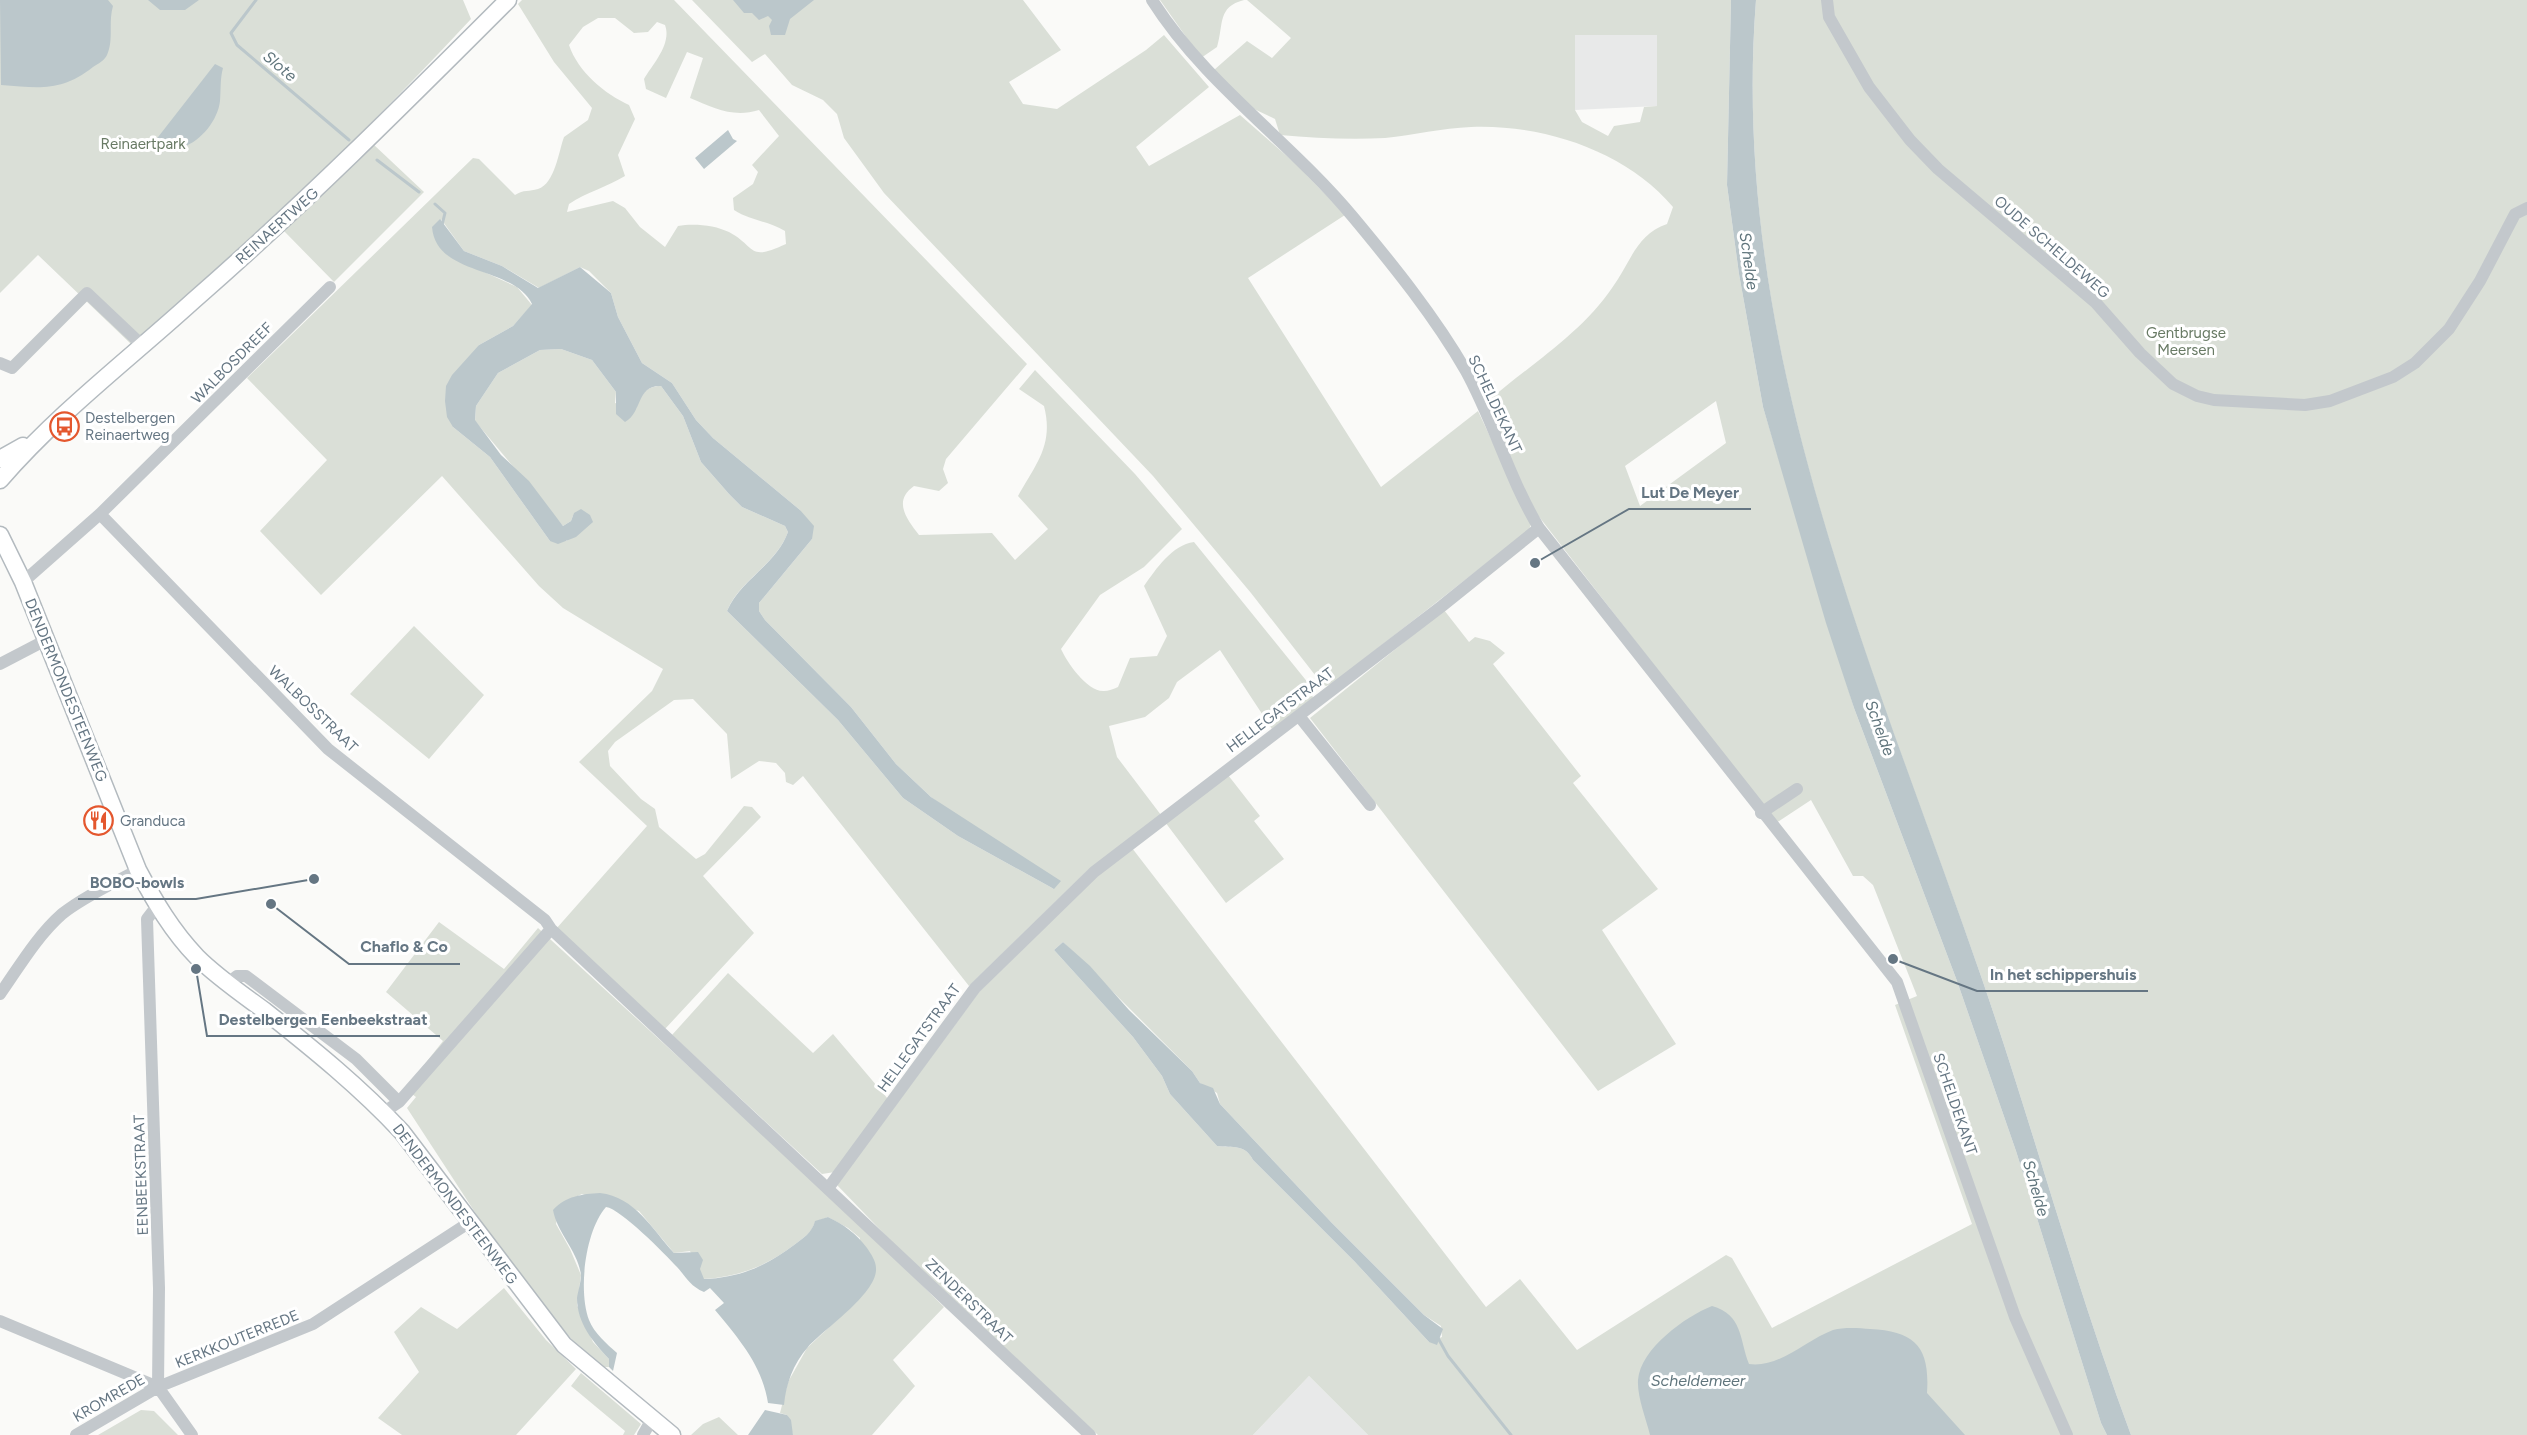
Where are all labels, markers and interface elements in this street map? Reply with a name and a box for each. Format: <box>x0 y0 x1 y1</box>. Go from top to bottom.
water label: Slote <box>260 47 301 86</box>
park label: Reinaertpark <box>101 135 186 153</box>
street label: REINAERTWEG <box>232 184 322 268</box>
street label: OUDE SCHELDEWEG <box>1991 192 2113 302</box>
water label: Schelde <box>1736 231 1762 291</box>
street label: WALBOSDREEF <box>188 319 276 407</box>
park label: Gentbrugse Meersen <box>2146 324 2226 359</box>
street label: SCHELDEKANT <box>1464 352 1526 457</box>
place label: Destelbergen Reinaertweg <box>85 409 175 444</box>
bus stop icon: Destelbergen Reinaertweg <box>48 411 80 443</box>
callout: Lut De Meyer <box>1629 475 1751 509</box>
text: Lut De Meyer <box>1641 483 1739 502</box>
street label: DENDERMONDESTEENWEG <box>21 596 111 784</box>
street label: WALBOSSTRAAT <box>265 662 362 757</box>
street label: HELLEGATSTRAAT <box>1223 663 1338 756</box>
water label: Schelde <box>1861 698 1899 759</box>
restaurant icon: Granduca <box>83 805 115 837</box>
place label: Granduca <box>120 812 185 830</box>
callout: BOBO-bowls <box>78 865 196 899</box>
text: BOBO-bowls <box>90 873 185 892</box>
callout: Chaflo & Co <box>349 930 460 964</box>
text: Chaflo & Co <box>360 937 448 956</box>
callout: In het schippershuis <box>1977 957 2148 991</box>
text: In het schippershuis <box>1990 965 2137 984</box>
street label: HELLEGATSTRAAT <box>874 980 965 1096</box>
callout: Destelbergen Eenbeekstraat <box>207 1002 440 1036</box>
text: Destelbergen Eenbeekstraat <box>218 1010 428 1029</box>
street label: SCHELDEKANT <box>1929 1051 1981 1158</box>
street label: EENBEEKSTRAAT <box>130 1114 152 1236</box>
street label: DENDERMONDESTEENWEG <box>389 1120 521 1288</box>
water label: Schelde <box>2019 1158 2053 1219</box>
street label: ZENDERSTRAAT <box>922 1255 1017 1348</box>
street label: KERKKOUTERREDE <box>172 1306 302 1372</box>
street label: KROMREDE <box>70 1370 148 1426</box>
water label: Scheldemeer <box>1651 1371 1746 1390</box>

